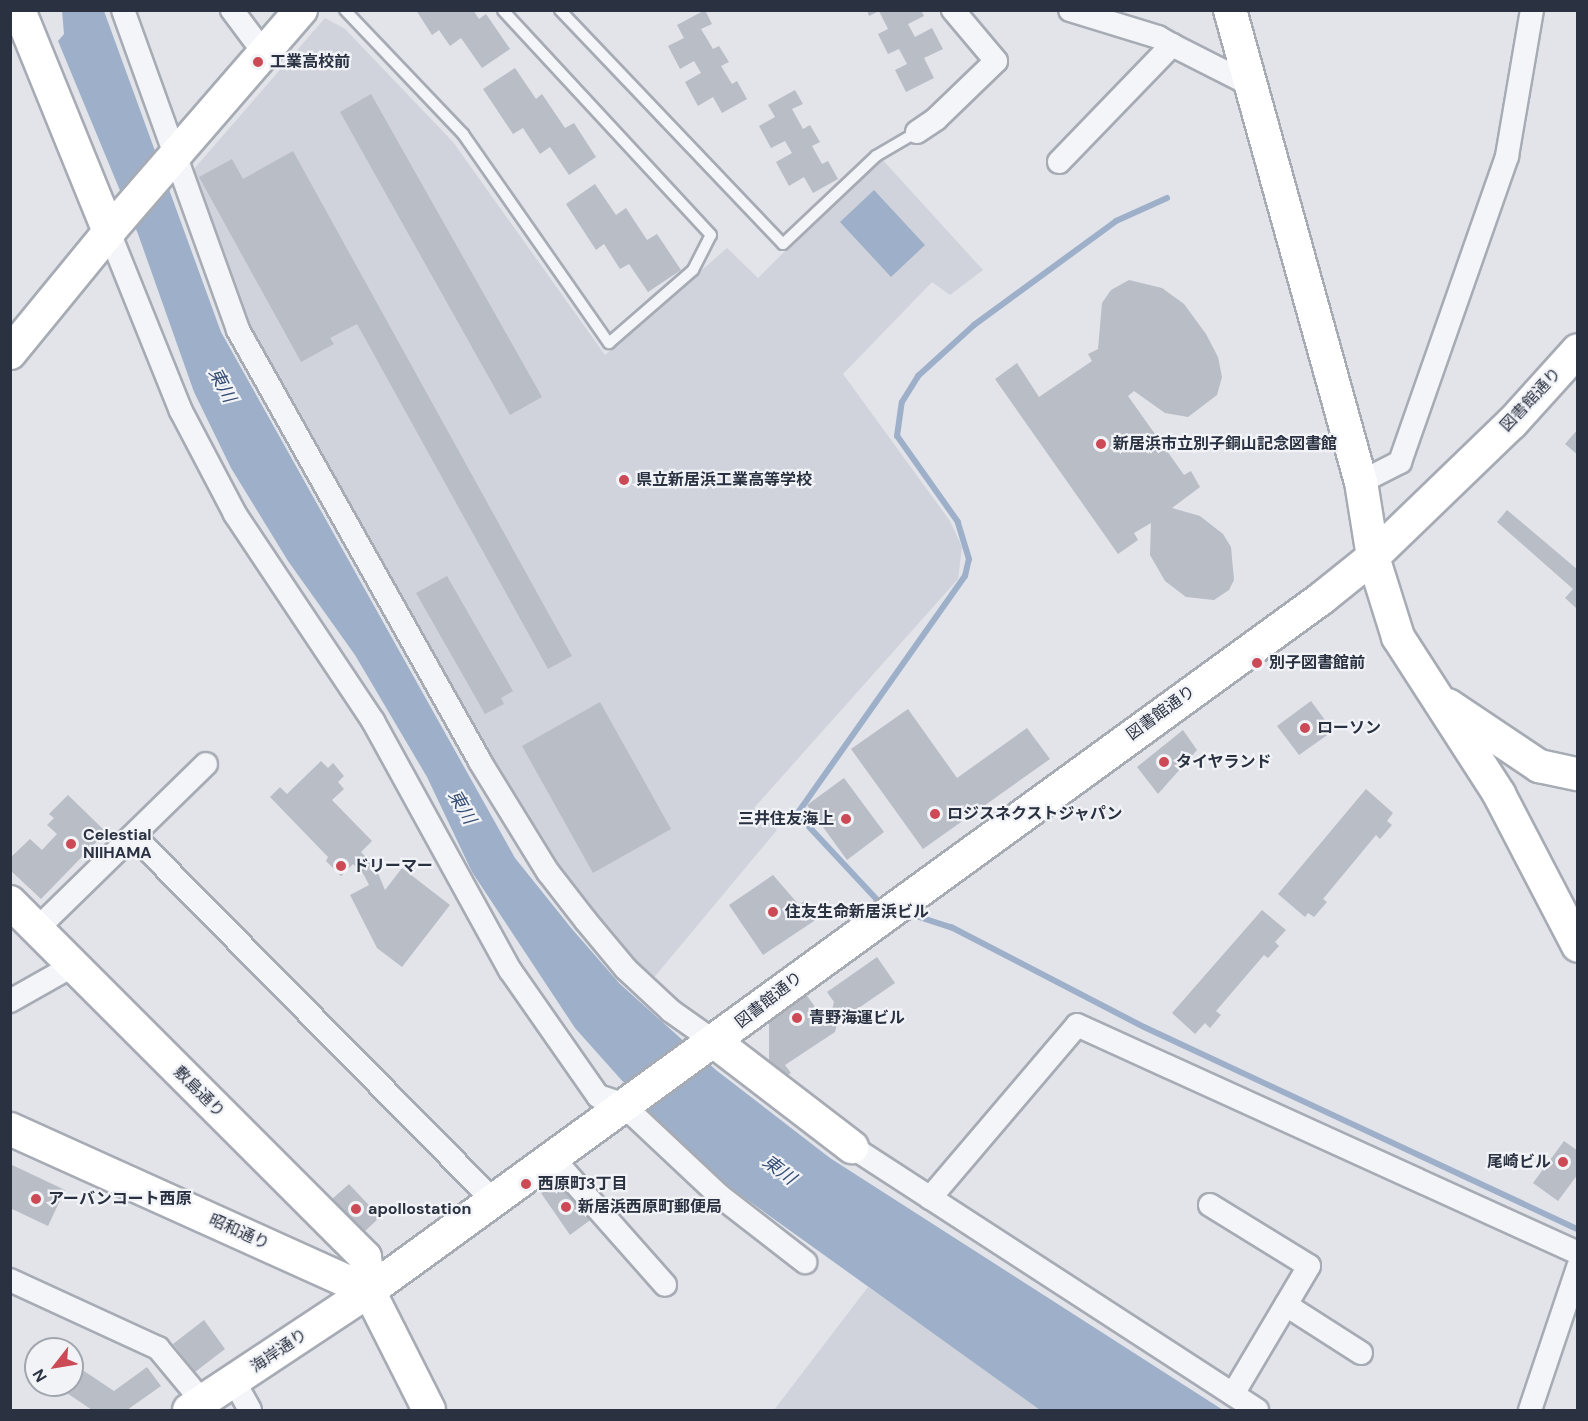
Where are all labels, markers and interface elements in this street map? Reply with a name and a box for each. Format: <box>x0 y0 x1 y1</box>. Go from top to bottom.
place label: 工業高校前 <box>270 52 350 72</box>
marker: 工業高校前 <box>251 55 265 69</box>
water label: 東川 <box>204 364 240 406</box>
street label: 図書館通り <box>1497 364 1565 436</box>
place label: 新居浜市立別子銅山記念図書館 <box>1113 434 1337 454</box>
marker: 新居浜市立別子銅山記念図書館 <box>1094 437 1108 451</box>
place label: 県立新居浜工業高等学校 <box>636 470 812 490</box>
marker: 県立新居浜工業高等学校 <box>617 473 631 487</box>
place label: 別子図書館前 <box>1269 653 1365 673</box>
marker: 別子図書館前 <box>1250 656 1264 670</box>
street label: 図書館通り <box>1123 682 1199 744</box>
place label: ローソン <box>1317 718 1381 738</box>
marker: ローソン <box>1298 721 1312 735</box>
place label: タイヤランド <box>1176 752 1272 772</box>
marker: タイヤランド <box>1157 755 1171 769</box>
water label: 東川 <box>444 786 480 828</box>
place label: ロジスネクストジャパン <box>947 804 1123 824</box>
marker: ロジスネクストジャパン <box>928 807 942 821</box>
place label: 三井住友海上 <box>738 809 834 829</box>
marker: 三井住友海上 <box>839 812 853 826</box>
place label: Celestial NIIHAMA <box>83 825 152 863</box>
marker: Celestial NIIHAMA <box>64 837 78 851</box>
place label: ドリーマー <box>353 856 433 876</box>
marker: ドリーマー <box>334 859 348 873</box>
place label: 住友生命新居浜ビル <box>785 902 929 922</box>
marker: 住友生命新居浜ビル <box>766 905 780 919</box>
street label: 図書館通り <box>732 968 806 1032</box>
place label: 青野海運ビル <box>809 1008 905 1028</box>
marker: 青野海運ビル <box>790 1011 804 1025</box>
street label: 敷島通り <box>170 1063 228 1121</box>
water label: 東川 <box>758 1151 800 1189</box>
place label: 尾崎ビル <box>1487 1152 1551 1172</box>
marker: 尾崎ビル <box>1556 1155 1570 1169</box>
place label: 西原町3丁目 <box>538 1174 628 1194</box>
marker: 西原町3丁目 <box>519 1177 533 1191</box>
place label: アーバンコート西原 <box>48 1189 191 1209</box>
marker: アーバンコート西原 <box>29 1192 43 1206</box>
place label: 新居浜西原町郵便局 <box>578 1197 722 1217</box>
place label: apollostation <box>368 1199 471 1219</box>
marker: 新居浜西原町郵便局 <box>559 1200 573 1214</box>
marker: apollostation <box>349 1202 363 1216</box>
street label: 昭和通り <box>206 1210 272 1254</box>
street label: 海岸通り <box>247 1325 311 1377</box>
north arrow <box>24 1337 84 1397</box>
text: N <box>28 1365 52 1386</box>

